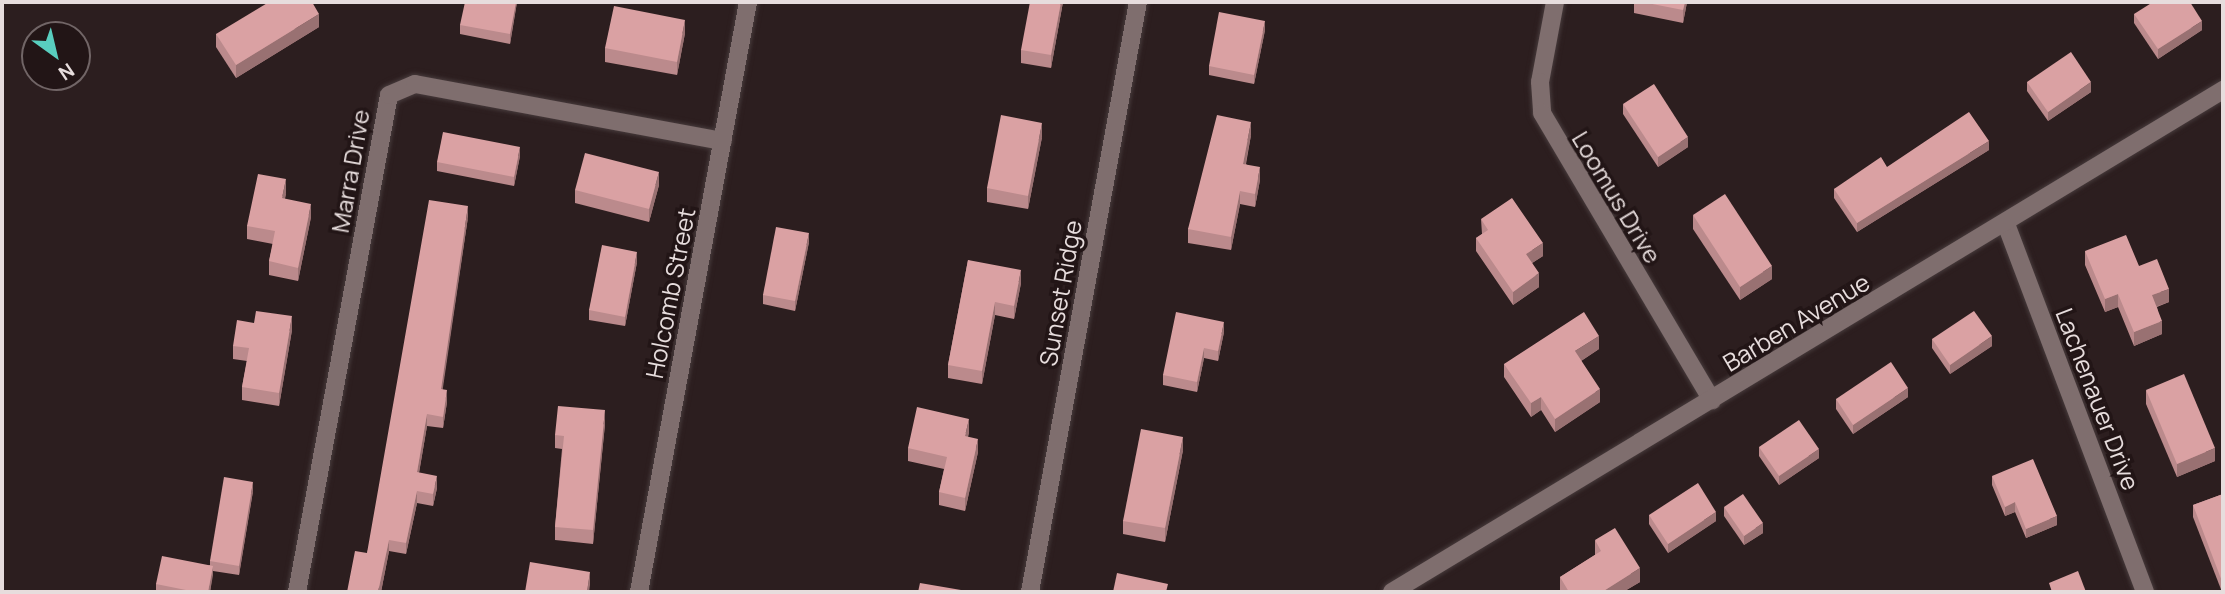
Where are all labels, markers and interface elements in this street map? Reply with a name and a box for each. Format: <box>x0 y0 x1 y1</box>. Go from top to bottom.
north arrow <box>21 21 91 91</box>
text: N <box>54 57 80 86</box>
street label: Marra Drive <box>325 107 375 235</box>
street label: Loomus Drive <box>1566 126 1668 268</box>
street label: Holcomb Street <box>639 205 701 381</box>
street label: Sunset Ridge <box>1033 218 1087 368</box>
street label: Barben Avenue <box>1718 267 1874 377</box>
street label: Lachenauer Drive <box>2050 304 2146 494</box>

